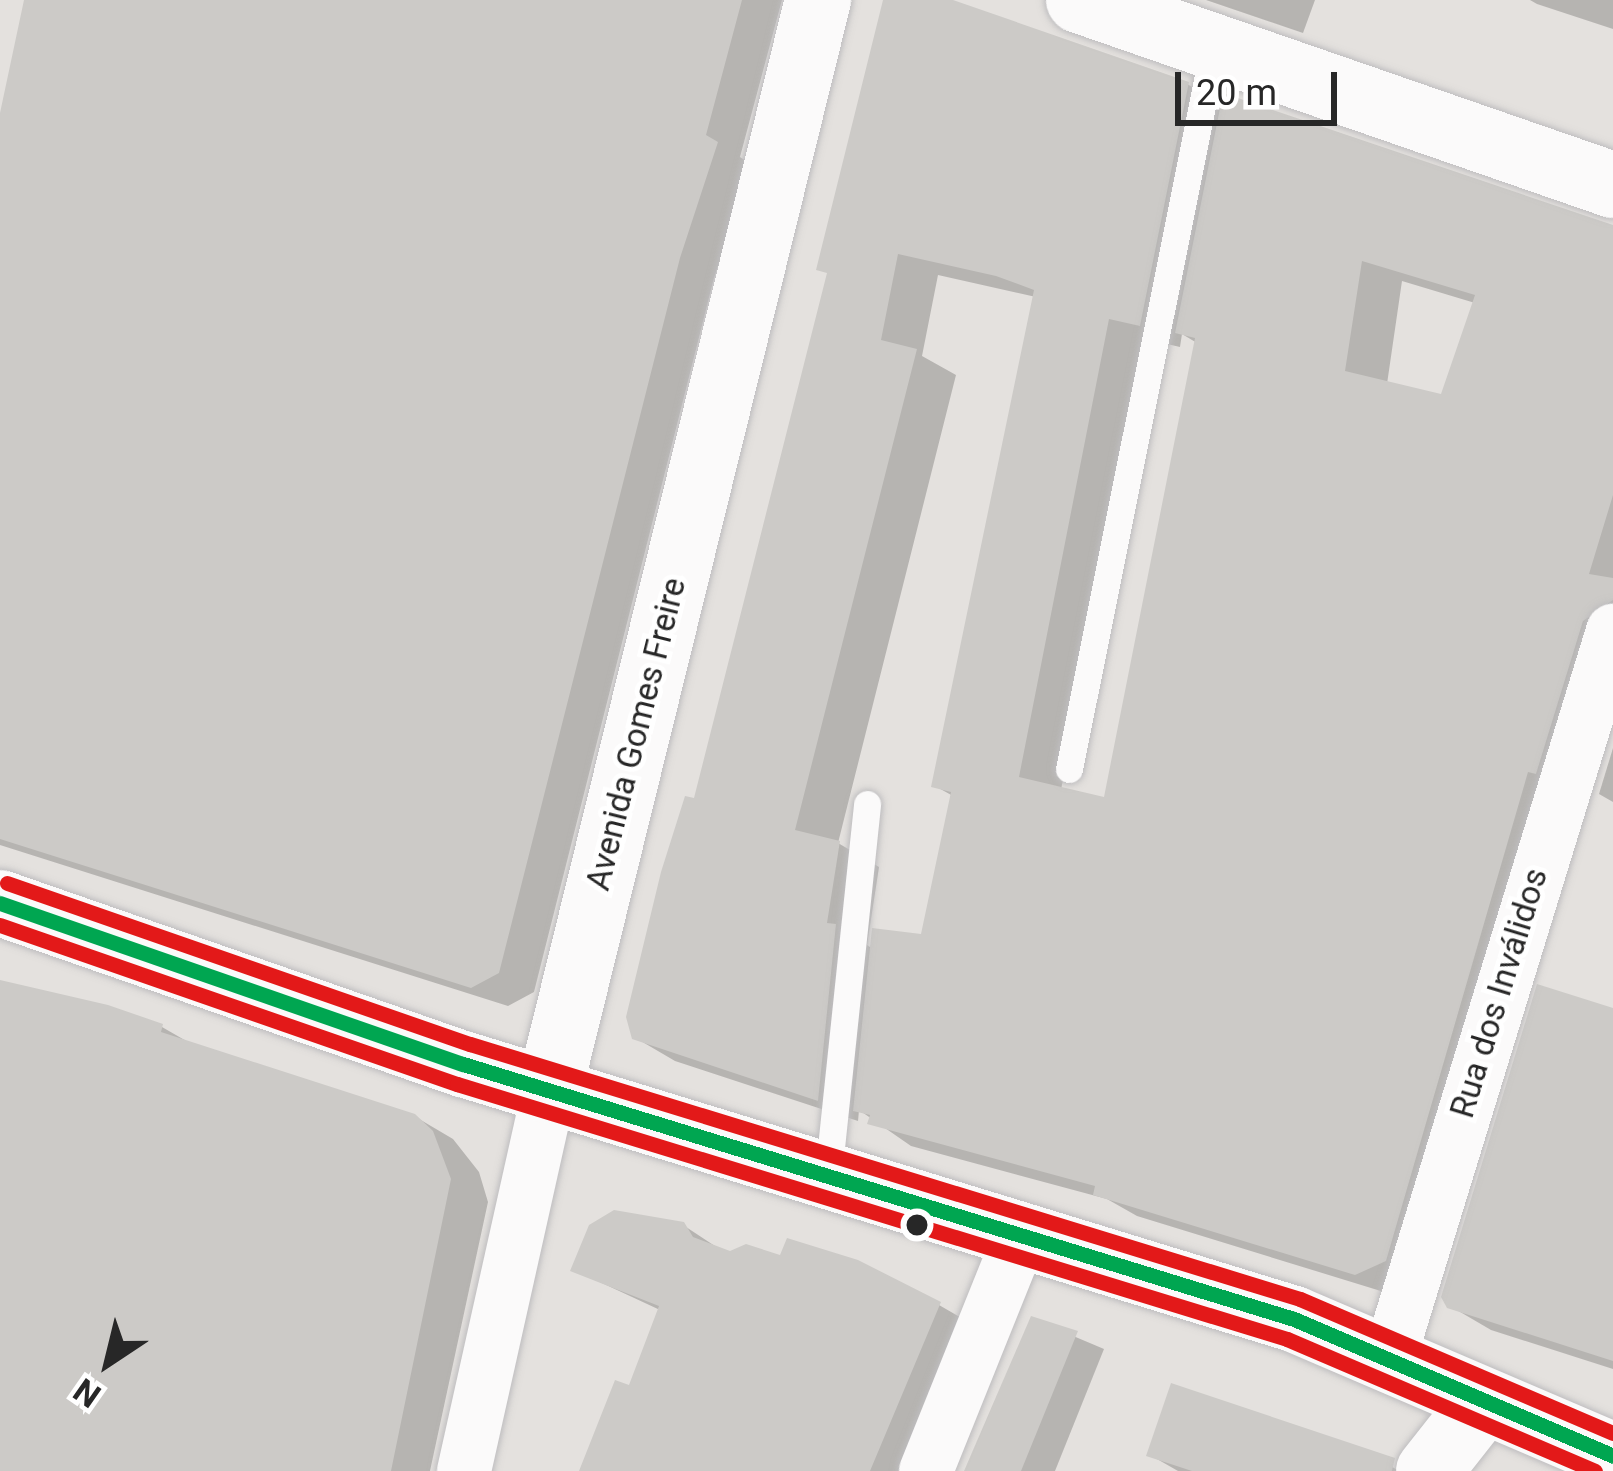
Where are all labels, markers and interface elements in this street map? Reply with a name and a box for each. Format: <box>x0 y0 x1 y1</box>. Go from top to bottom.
scale bar <box>1181 48 1343 122</box>
text: 20 m <box>1196 72 1277 114</box>
street label: Avenida Gomes Freire <box>578 574 694 894</box>
street label: Rua dos Inválidos <box>1442 864 1556 1122</box>
unlabelled marker <box>906 1214 928 1236</box>
north arrow <box>48 1303 168 1423</box>
text: N <box>66 1370 108 1416</box>

